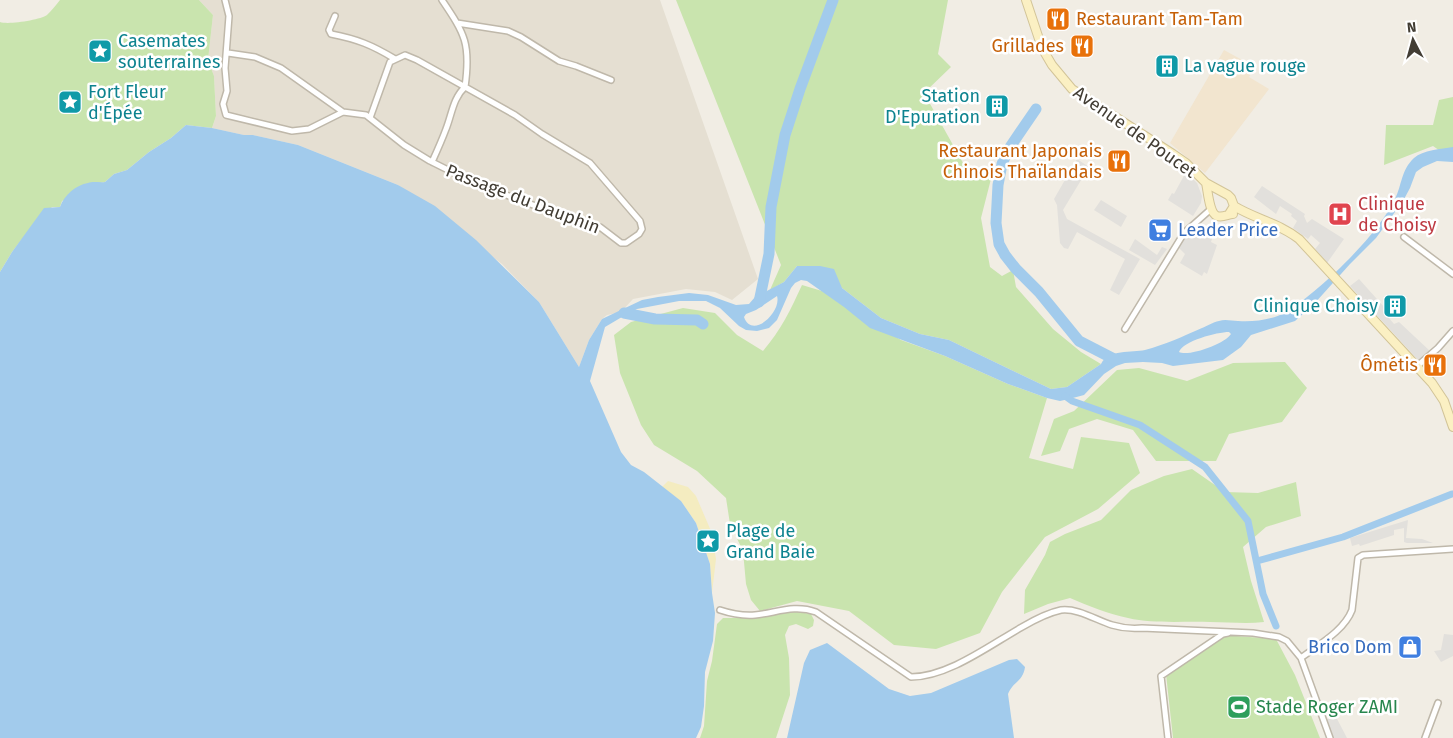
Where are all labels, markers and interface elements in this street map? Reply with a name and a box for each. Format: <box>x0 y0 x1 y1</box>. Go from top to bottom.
restaurant icon: Restaurant Tam-Tam <box>1045 6 1071 32</box>
place label: Restaurant Tam-Tam <box>1076 8 1243 30</box>
north arrow <box>1388 15 1438 65</box>
text: N <box>1406 19 1417 37</box>
place label: Casemates souterraines <box>118 30 220 73</box>
restaurant icon: Grillades <box>1069 33 1095 59</box>
place label: Grillades <box>991 35 1064 57</box>
place icon: Casemates souterraines <box>87 38 113 64</box>
building icon: La vague rouge <box>1154 53 1180 79</box>
place label: La vague rouge <box>1184 55 1306 77</box>
place label: Fort Fleur d'Épée <box>88 81 166 124</box>
street label: Avenue de Poucet <box>1069 81 1201 183</box>
place label: Station D'Epuration <box>885 85 980 128</box>
place icon: Fort Fleur d'Épée <box>57 89 83 115</box>
building icon: Station D'Epuration <box>984 93 1010 119</box>
place label: Restaurant Japonais Chinois Thaïlandais <box>938 140 1102 183</box>
restaurant icon: Restaurant Japonais Chinois Thaïlandais <box>1106 148 1132 174</box>
street label: Passage du Dauphin <box>443 159 603 239</box>
place label: Clinique de Choisy <box>1358 193 1436 236</box>
hospital icon: Clinique de Choisy <box>1327 201 1353 227</box>
supermarket icon: Leader Price <box>1147 217 1173 243</box>
place label: Leader Price <box>1178 219 1278 241</box>
building icon: Clinique Choisy <box>1382 293 1408 319</box>
place label: Clinique Choisy <box>1253 295 1378 317</box>
restaurant icon: Ômétis <box>1422 352 1448 378</box>
place label: Ômétis <box>1360 354 1418 376</box>
place label: Plage de Grand Baie <box>726 520 815 563</box>
place icon: Plage de Grand Baie <box>695 528 721 554</box>
shop icon: Brico Dom <box>1397 634 1423 660</box>
place label: Brico Dom <box>1308 636 1392 658</box>
sports icon: Stade Roger ZAMI <box>1226 694 1252 720</box>
place label: Stade Roger ZAMI <box>1256 696 1398 718</box>

